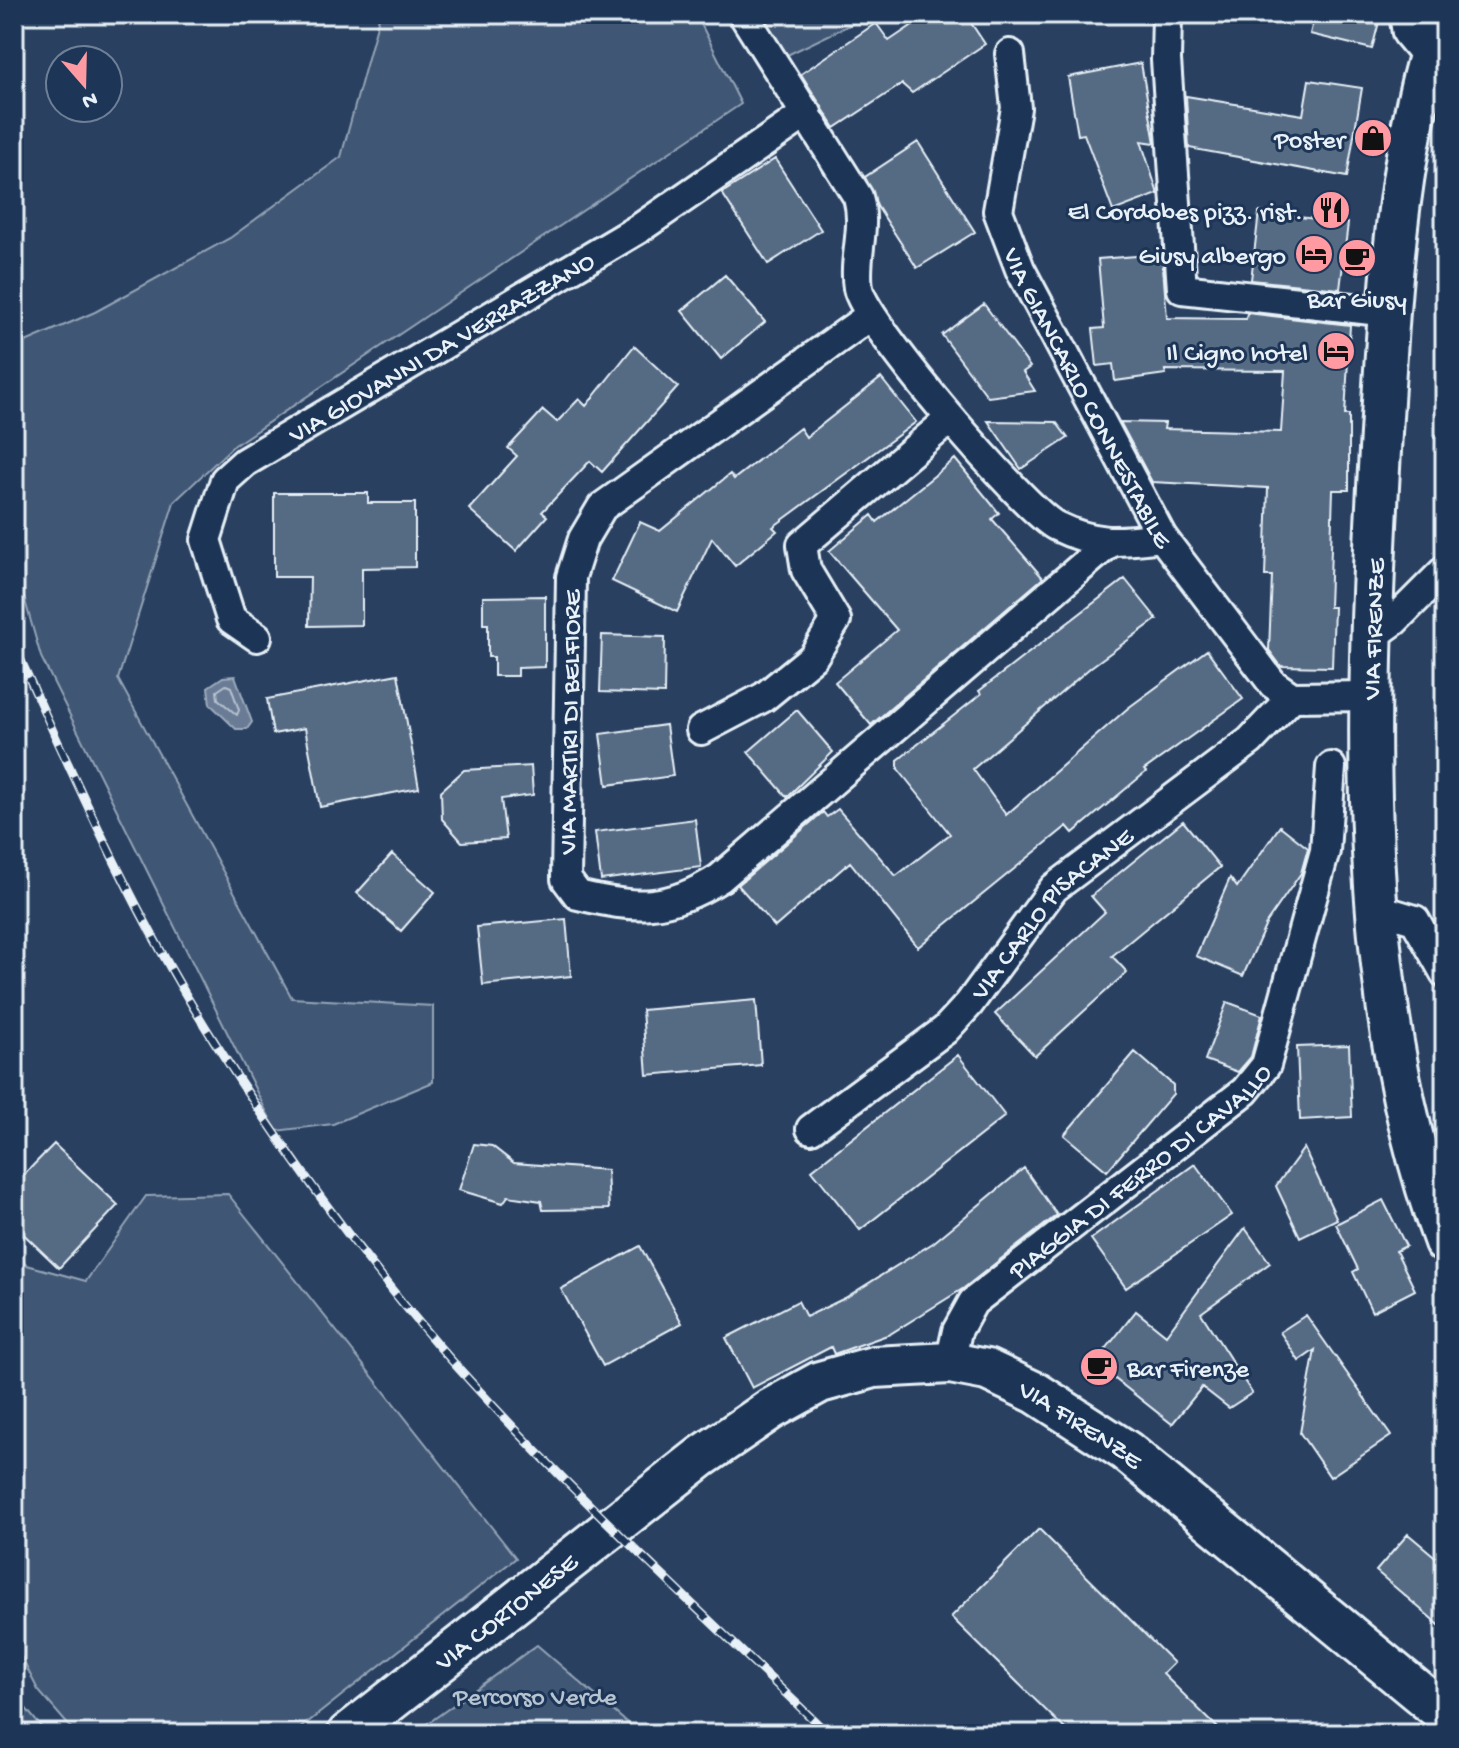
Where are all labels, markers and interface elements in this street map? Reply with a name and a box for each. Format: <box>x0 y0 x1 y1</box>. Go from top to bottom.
north arrow <box>44 44 124 124</box>
text: N <box>78 84 101 114</box>
shop icon: Poster <box>1352 117 1394 159</box>
place label: Poster <box>1273 127 1348 158</box>
restaurant icon: El Cordobes pizz. rist. <box>1310 189 1352 231</box>
place label: El Cordobes pizz. rist. <box>1068 199 1303 230</box>
hotel icon: Giusy albergo <box>1293 233 1335 275</box>
cafe icon: Bar Giusy <box>1336 237 1378 279</box>
place label: Giusy albergo <box>1138 243 1286 274</box>
street label: VIA GIANCARLO CONNESTABILE <box>993 244 1177 557</box>
street label: VIA GIOVANNI DA VERRAZZANO <box>284 247 602 453</box>
place label: Bar Giusy <box>1306 287 1407 318</box>
hotel icon: Il Cigno hotel <box>1315 330 1357 372</box>
place label: Il Cigno hotel <box>1166 340 1308 371</box>
street label: VIA FIRENZE <box>1359 557 1394 701</box>
street label: VIA MARTIRI DI BELFIORE <box>555 589 590 856</box>
street label: VIA CARLO PISACANE <box>966 822 1142 1008</box>
street label: PIAGGIA DI FERRO DI CAVALLO <box>1004 1059 1281 1289</box>
cafe icon: Bar Firenze <box>1078 1346 1120 1388</box>
place label: Bar Firenze <box>1126 1356 1249 1387</box>
street label: VIA FIRENZE <box>1012 1376 1148 1479</box>
street label: VIA CORTONESE <box>430 1548 586 1680</box>
park label: Percorso Verde <box>452 1684 617 1715</box>

